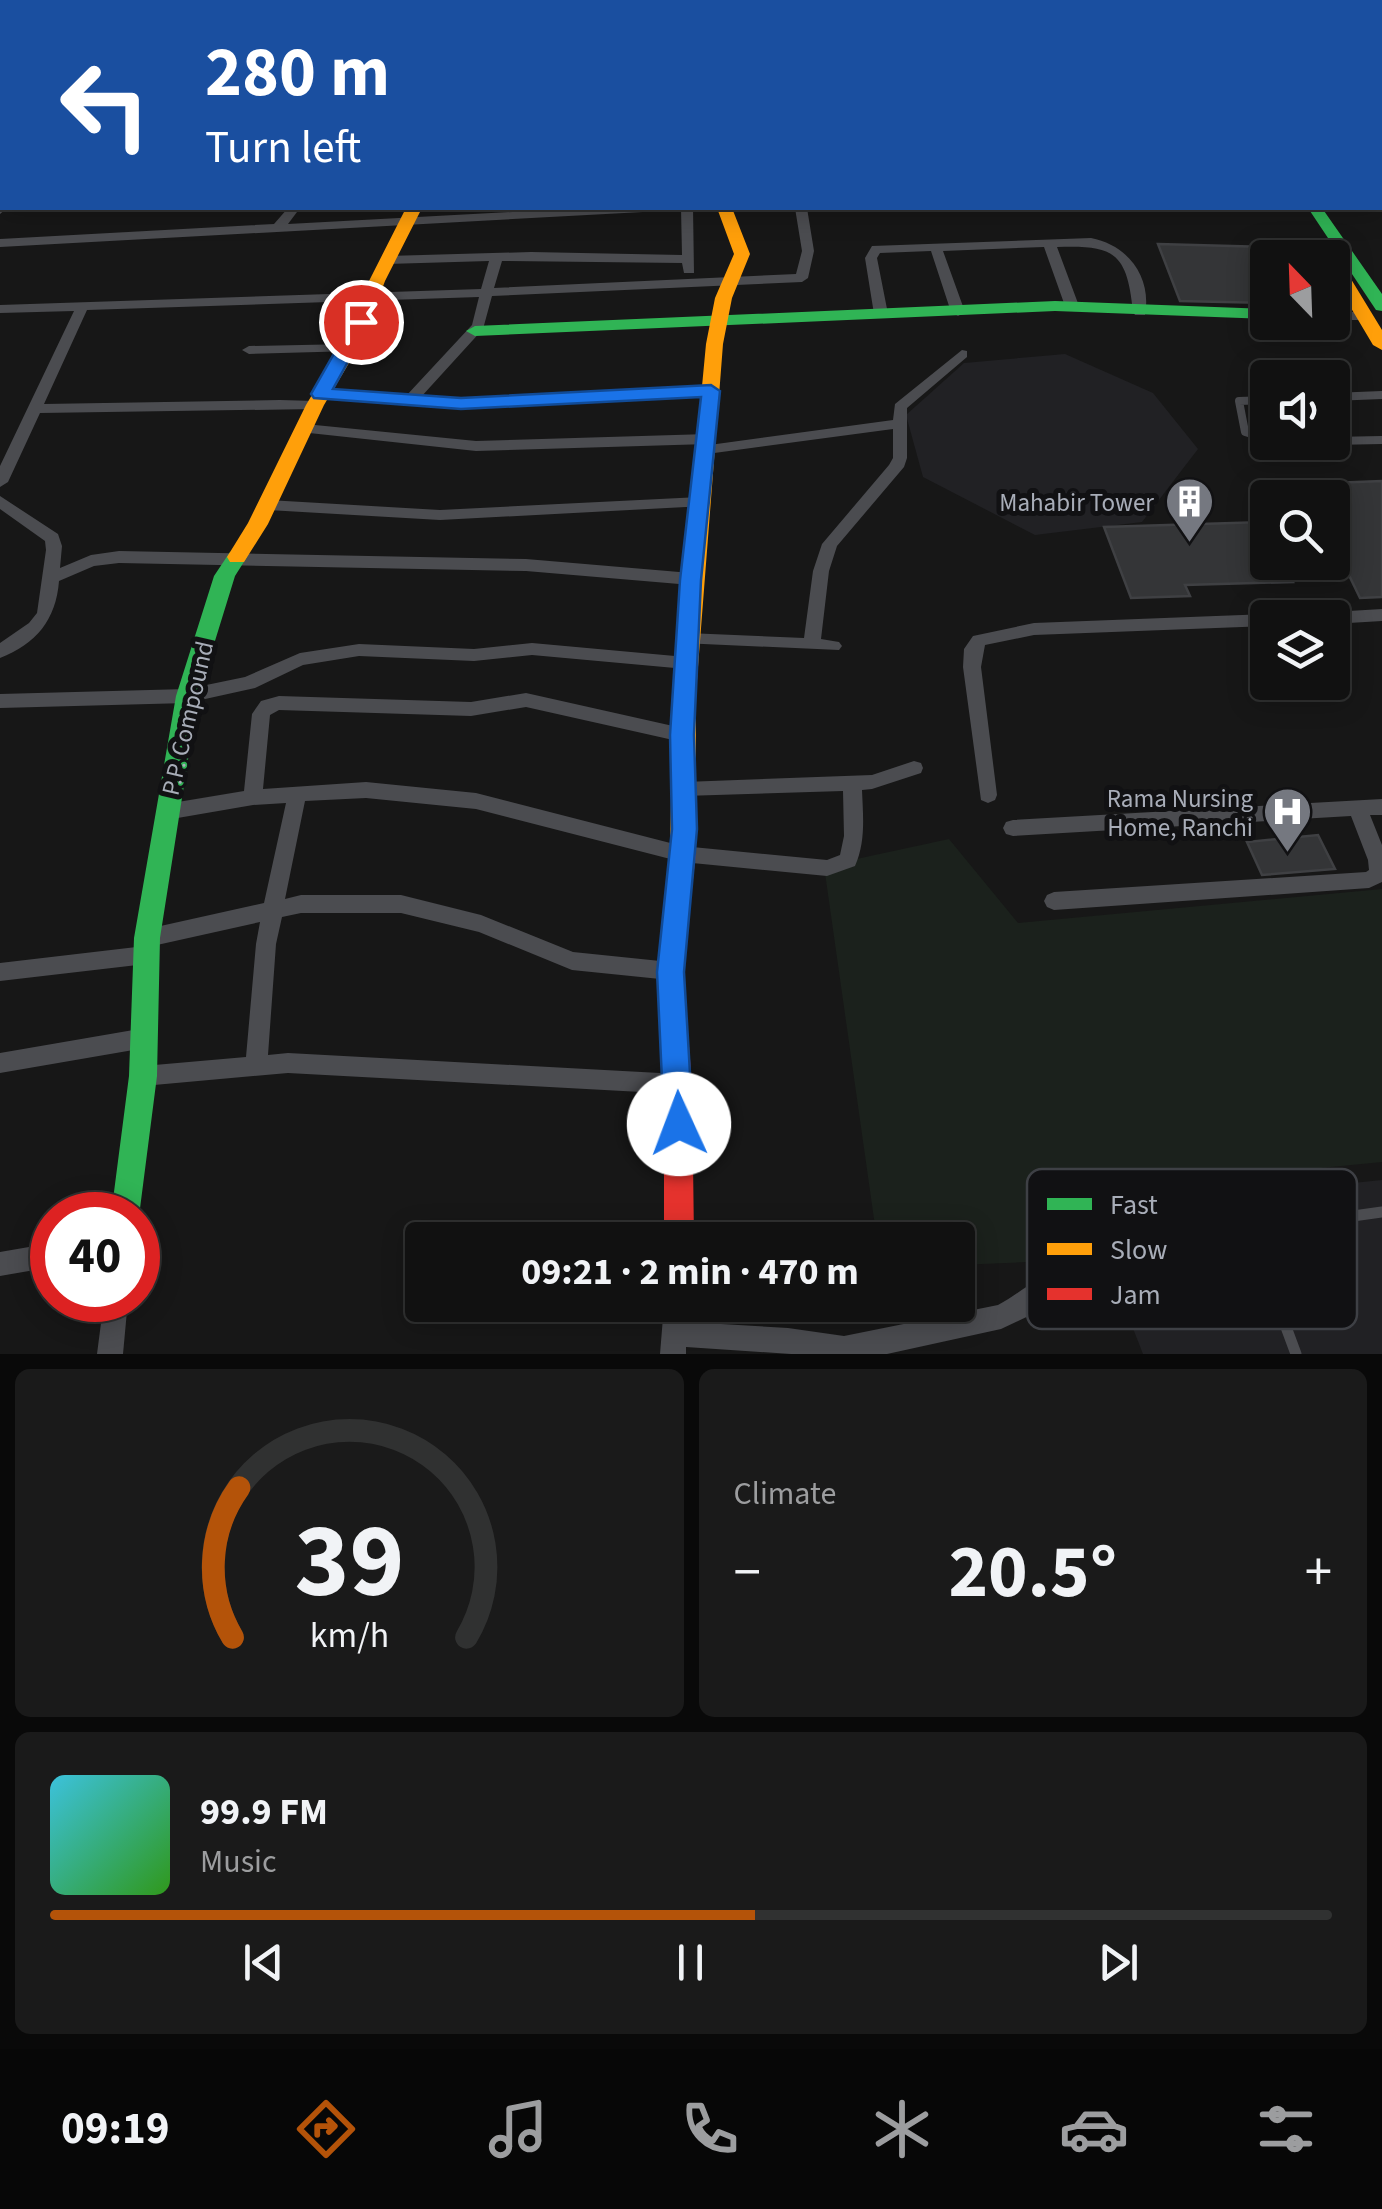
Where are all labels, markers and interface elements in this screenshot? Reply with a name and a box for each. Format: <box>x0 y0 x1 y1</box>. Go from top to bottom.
text: 280 m <box>205 23 390 123</box>
icon: left <box>40 40 170 170</box>
text: Turn left <box>205 116 361 180</box>
north arrow <box>1250 240 1350 340</box>
map controls <box>1250 240 1350 700</box>
pin <box>319 280 404 365</box>
icon: arrive <box>334 295 389 350</box>
button: sound <box>1250 360 1350 460</box>
building icon: Mahabir Tower <box>1163 476 1215 544</box>
button: search <box>1250 480 1350 580</box>
place label: Mahabir Tower <box>999 485 1154 521</box>
button: layers <box>1250 600 1350 700</box>
street label: P.P. Compound <box>153 638 223 799</box>
place label: Rama Nursing Home, Ranchi <box>1107 781 1253 846</box>
hospital icon: Rama Nursing Home, Ranchi <box>1262 786 1314 854</box>
position arrow <box>627 1072 731 1176</box>
legend <box>1027 1169 1357 1329</box>
text: Fast <box>1110 1185 1158 1225</box>
speed limit sign: 40 <box>30 1192 160 1322</box>
text: Slow <box>1110 1230 1167 1270</box>
text: 09:21 · 2 min · 470 m <box>521 1245 859 1299</box>
text: Jam <box>1110 1275 1161 1315</box>
text: Climate <box>734 1471 836 1517</box>
text: 39 <box>294 1489 404 1637</box>
text: 20.5° <box>948 1519 1117 1626</box>
text: − <box>734 1534 761 1612</box>
text: + <box>1305 1534 1332 1612</box>
text: km/h <box>310 1610 389 1661</box>
text: 99.9 FM <box>200 1785 328 1839</box>
text: Music <box>200 1839 277 1885</box>
icon: previous <box>236 1935 291 1990</box>
icon: pause <box>663 1935 718 1990</box>
icon: next <box>1091 1935 1146 1990</box>
icon: directions <box>291 2094 361 2164</box>
icon: music <box>483 2094 553 2164</box>
icon: phone <box>675 2094 745 2164</box>
icon: climate <box>867 2094 937 2164</box>
icon: car <box>1059 2094 1129 2164</box>
icon: filters <box>1251 2094 1321 2164</box>
text: 09:19 <box>61 2097 170 2161</box>

